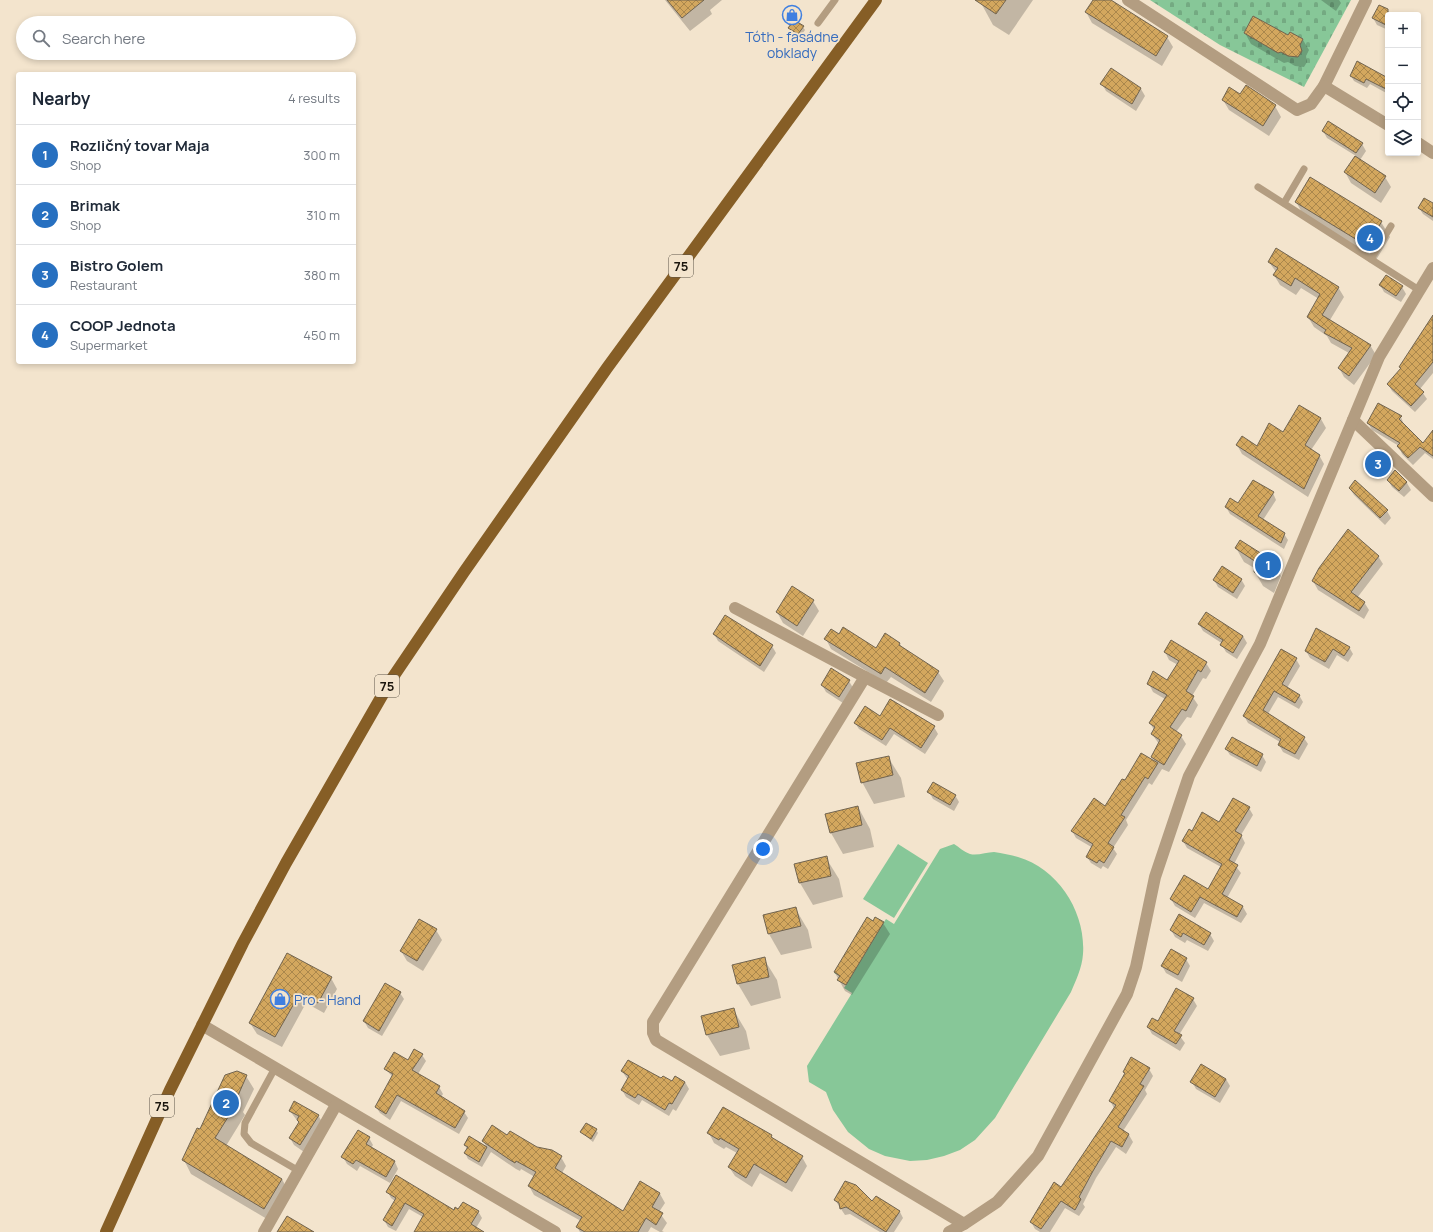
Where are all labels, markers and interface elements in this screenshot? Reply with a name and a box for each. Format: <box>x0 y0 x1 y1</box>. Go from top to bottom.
shop icon: Tóth - fasádne obklady <box>781 4 803 26</box>
map controls <box>1385 12 1421 156</box>
button: + <box>1385 12 1421 48</box>
search box <box>16 16 356 60</box>
icon: search <box>30 27 52 49</box>
place label: Tóth - fasádne obklady <box>745 27 839 62</box>
text: Search here <box>62 28 145 49</box>
button: − <box>1385 48 1421 84</box>
button: locate <box>1385 84 1421 120</box>
text: Nearby <box>32 87 90 110</box>
text: 4 results <box>288 89 340 107</box>
button: layers <box>1385 120 1421 156</box>
text: Rozličný tovar Maja <box>70 135 209 156</box>
text: 1 <box>42 146 48 164</box>
text: 300 m <box>303 146 340 164</box>
text: Shop <box>70 156 101 174</box>
text: Brimak <box>70 195 120 216</box>
text: 2 <box>41 206 49 224</box>
text: 310 m <box>306 206 340 224</box>
text: Shop <box>70 216 101 234</box>
pin: 4 <box>1357 223 1383 253</box>
text: Bistro Golem <box>70 255 163 276</box>
road number: 75 <box>669 255 693 277</box>
text: 3 <box>41 266 49 284</box>
text: 380 m <box>304 266 340 284</box>
text: Restaurant <box>70 276 137 294</box>
text: COOP Jednota <box>70 315 176 336</box>
text: 4 <box>41 326 49 344</box>
text: 450 m <box>303 326 340 344</box>
text: Supermarket <box>70 336 148 354</box>
pin: 3 <box>1365 449 1391 479</box>
pin: 1 <box>1255 550 1281 580</box>
road number: 75 <box>375 675 399 697</box>
your location <box>753 839 773 859</box>
shop icon: Pro - Hand <box>269 988 291 1010</box>
place label: Pro - Hand <box>294 990 361 1009</box>
pin: 2 <box>213 1088 239 1118</box>
road number: 75 <box>150 1095 174 1117</box>

